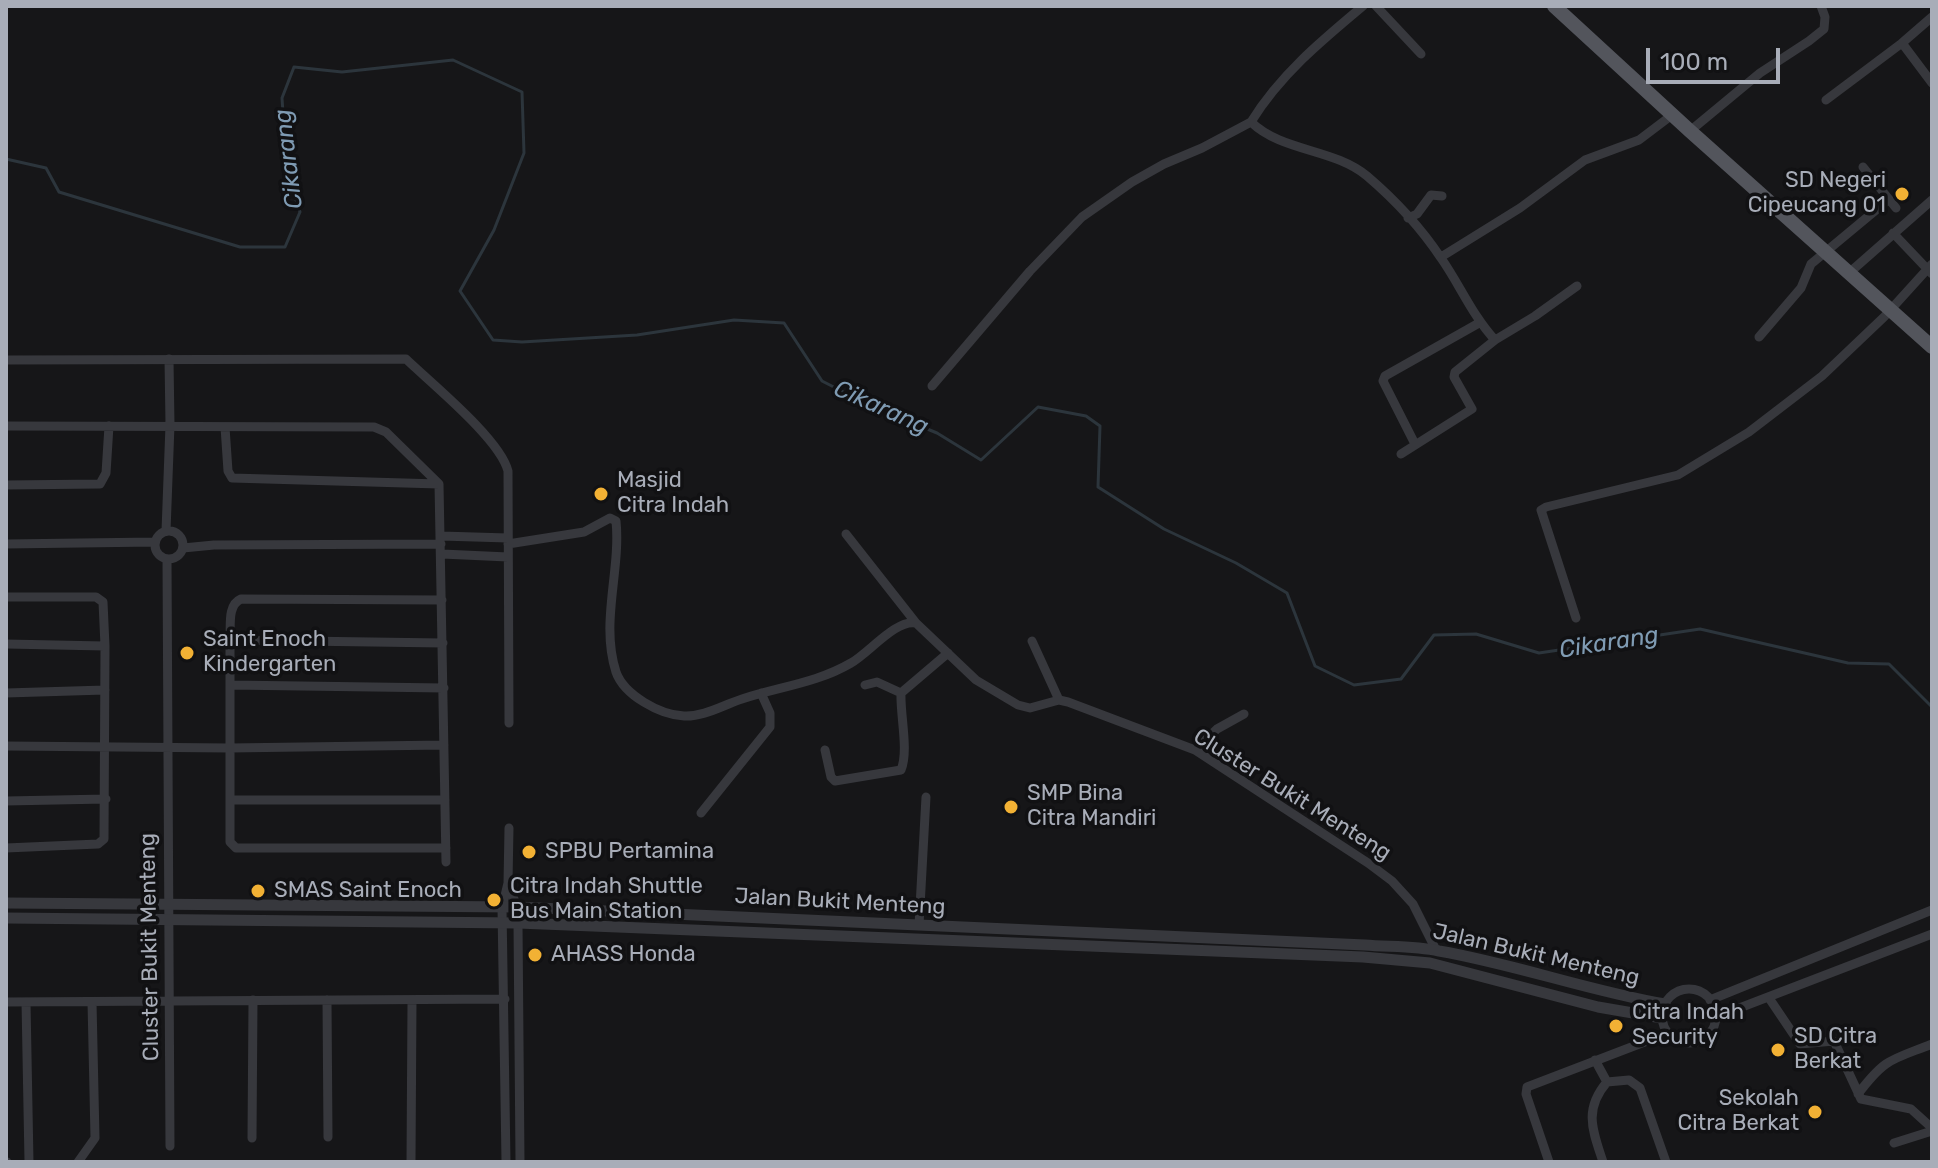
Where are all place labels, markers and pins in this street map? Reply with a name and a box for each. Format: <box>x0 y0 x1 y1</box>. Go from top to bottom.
place label: SD Negeri Cipeucang 01 <box>1748 168 1886 220</box>
marker: SD Negeri Cipeucang 01 <box>1893 185 1911 203</box>
place label: Masjid Citra Indah <box>617 468 729 520</box>
marker: Masjid Citra Indah <box>592 485 610 503</box>
place label: Saint Enoch Kindergarten <box>203 627 336 678</box>
marker: Saint Enoch Kindergarten <box>178 644 196 662</box>
place label: SMP Bina Citra Mandiri <box>1027 781 1156 832</box>
marker: SMP Bina Citra Mandiri <box>1002 798 1020 816</box>
place label: SPBU Pertamina <box>545 839 714 865</box>
marker: SPBU Pertamina <box>520 843 538 861</box>
place label: Citra Indah Shuttle Bus Main Station <box>510 874 703 926</box>
place label: SMAS Saint Enoch <box>274 878 462 904</box>
marker: SMAS Saint Enoch <box>249 882 267 900</box>
marker: Citra Indah Shuttle Bus Main Station <box>485 891 503 909</box>
place label: AHASS Honda <box>551 942 696 968</box>
marker: AHASS Honda <box>526 946 544 964</box>
place label: Citra Indah Security <box>1632 1000 1744 1052</box>
marker: Citra Indah Security <box>1607 1017 1625 1035</box>
place label: SD Citra Berkat <box>1794 1024 1877 1076</box>
marker: SD Citra Berkat <box>1769 1041 1787 1059</box>
place label: Sekolah Citra Berkat <box>1678 1086 1799 1138</box>
marker: Sekolah Citra Berkat <box>1806 1103 1824 1121</box>

